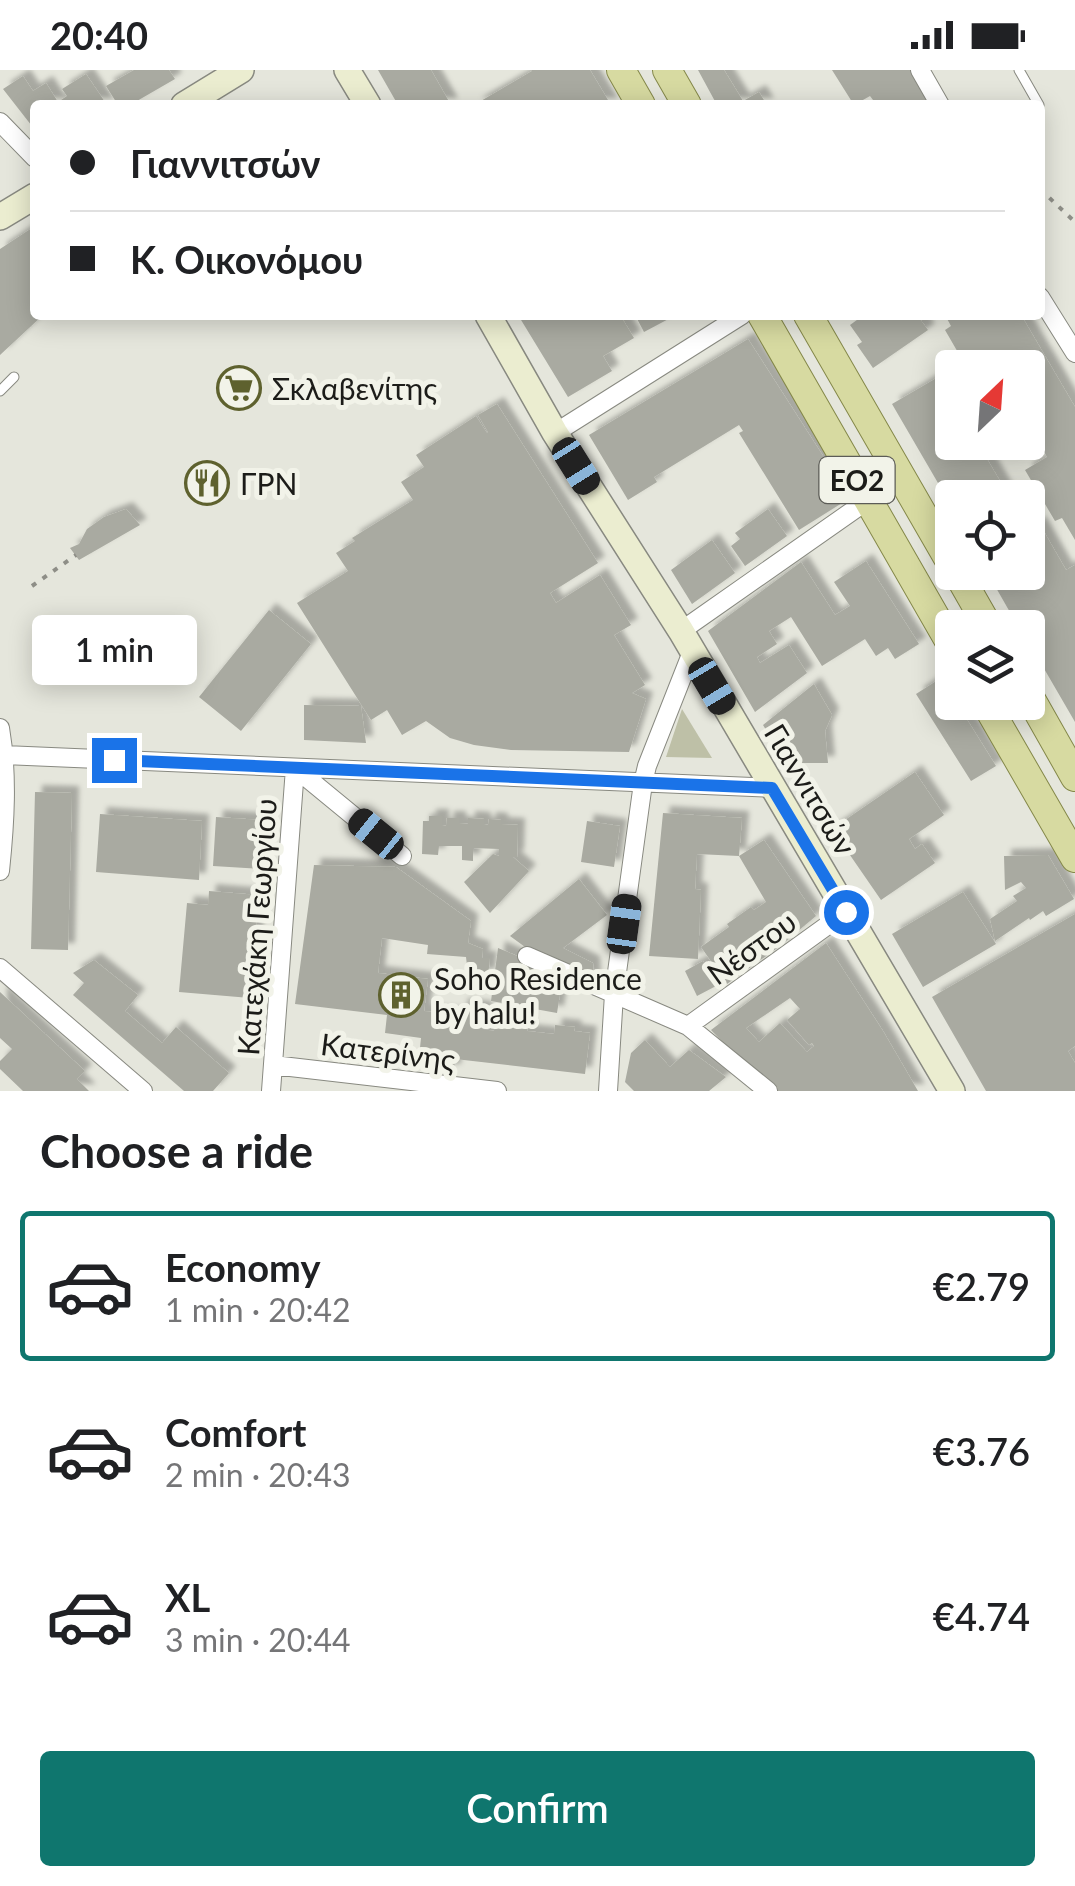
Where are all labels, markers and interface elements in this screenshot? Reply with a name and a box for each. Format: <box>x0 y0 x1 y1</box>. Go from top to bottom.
text: 20:40 <box>50 12 148 58</box>
text: Γιαννιτσών <box>130 140 320 186</box>
text: Κ. Οικονόμου <box>130 236 363 282</box>
north arrow <box>935 350 1045 460</box>
map controls <box>935 350 1045 720</box>
supermarket icon: Σκλαβενίτης <box>216 365 262 411</box>
place label: Σκλαβενίτης <box>272 370 437 406</box>
car <box>547 433 605 499</box>
road number: ΕΟ2 <box>820 457 894 503</box>
restaurant icon: ΓΡΝ <box>184 460 230 506</box>
place label: ΓΡΝ <box>240 465 297 501</box>
button: locate <box>935 480 1045 590</box>
button: layers <box>935 610 1045 720</box>
callout: 1 min <box>32 615 196 685</box>
text: 1 min <box>75 630 154 669</box>
car <box>684 653 740 719</box>
street label: Γιαννιτσών <box>758 717 864 861</box>
route end <box>92 738 137 783</box>
street label: Κατεχάκη Γεωργίου <box>229 797 283 1057</box>
car <box>343 803 409 865</box>
route start <box>824 890 869 935</box>
car <box>605 892 643 956</box>
street label: Νέστου <box>700 903 802 991</box>
place label: Soho Residence by halu! <box>434 960 642 1030</box>
building icon: Soho Residence by halu! <box>378 972 424 1018</box>
street label: Κατερίνης <box>319 1025 457 1077</box>
text: Choose a ride <box>40 1124 313 1178</box>
icon: car <box>45 1241 135 1331</box>
text: Economy <box>165 1244 320 1290</box>
text: €2.79 <box>933 1263 1030 1309</box>
text: 1 min · 20:42 <box>165 1290 351 1329</box>
icon: car <box>45 1406 135 1496</box>
text: Comfort <box>165 1409 306 1455</box>
text: €3.76 <box>933 1428 1030 1474</box>
text: 2 min · 20:43 <box>165 1455 351 1494</box>
icon: car <box>45 1571 135 1661</box>
text: XL <box>165 1574 210 1620</box>
text: €4.74 <box>933 1593 1030 1639</box>
text: 3 min · 20:44 <box>165 1620 351 1659</box>
button: Confirm <box>40 1751 1035 1866</box>

